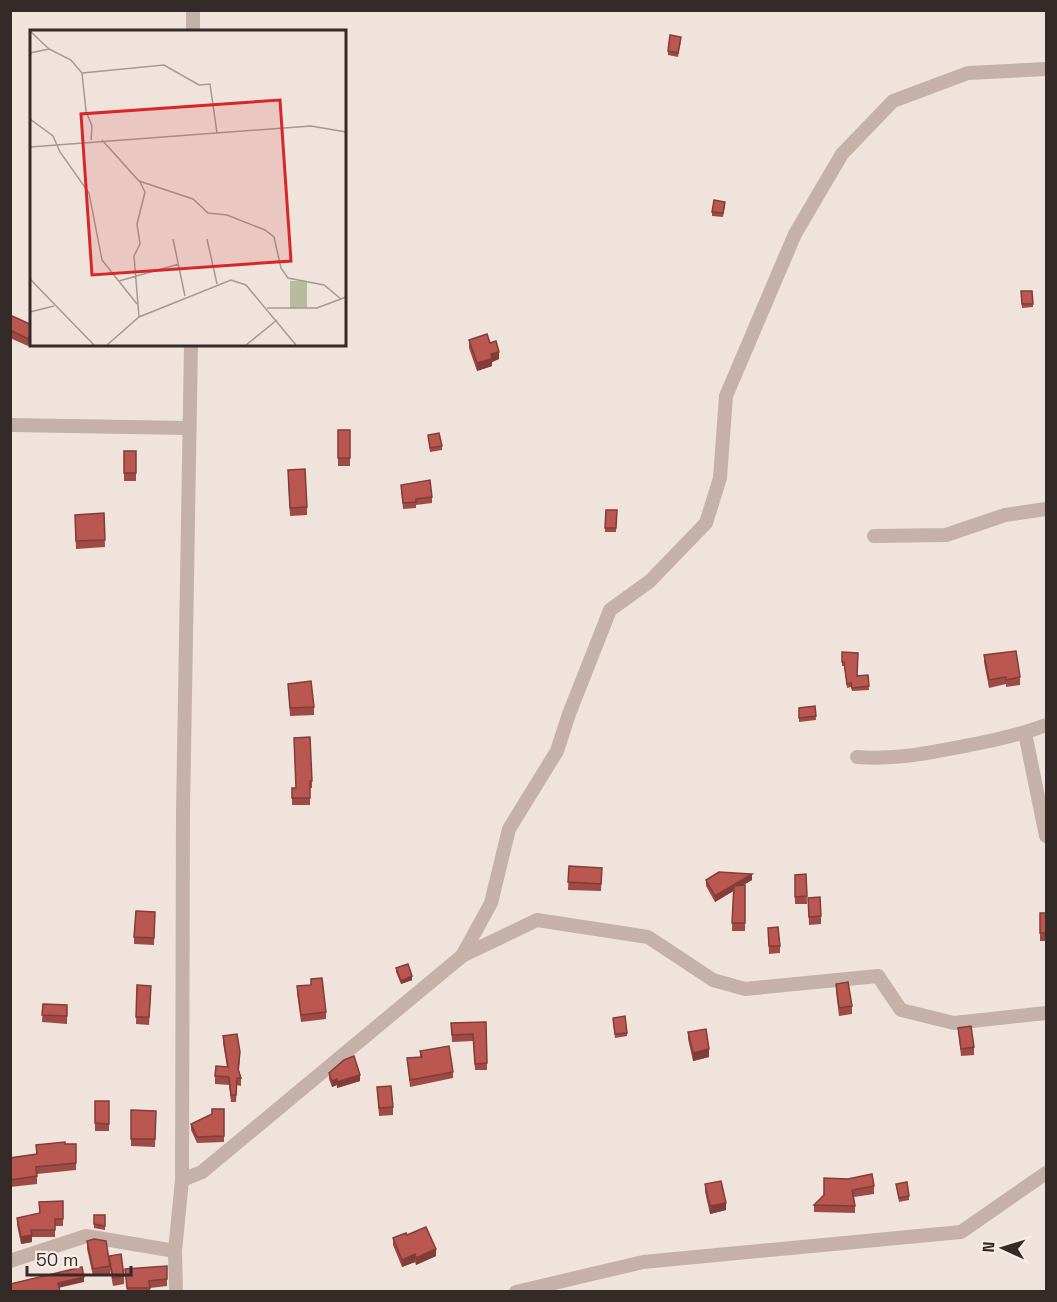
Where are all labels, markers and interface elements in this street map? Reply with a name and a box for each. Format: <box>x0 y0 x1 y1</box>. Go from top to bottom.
inset map <box>30 30 346 346</box>
north arrow <box>973 1218 1033 1278</box>
scale bar <box>27 1239 130 1277</box>
text: N <box>978 1241 999 1253</box>
text: 50 m <box>36 1248 78 1271</box>

